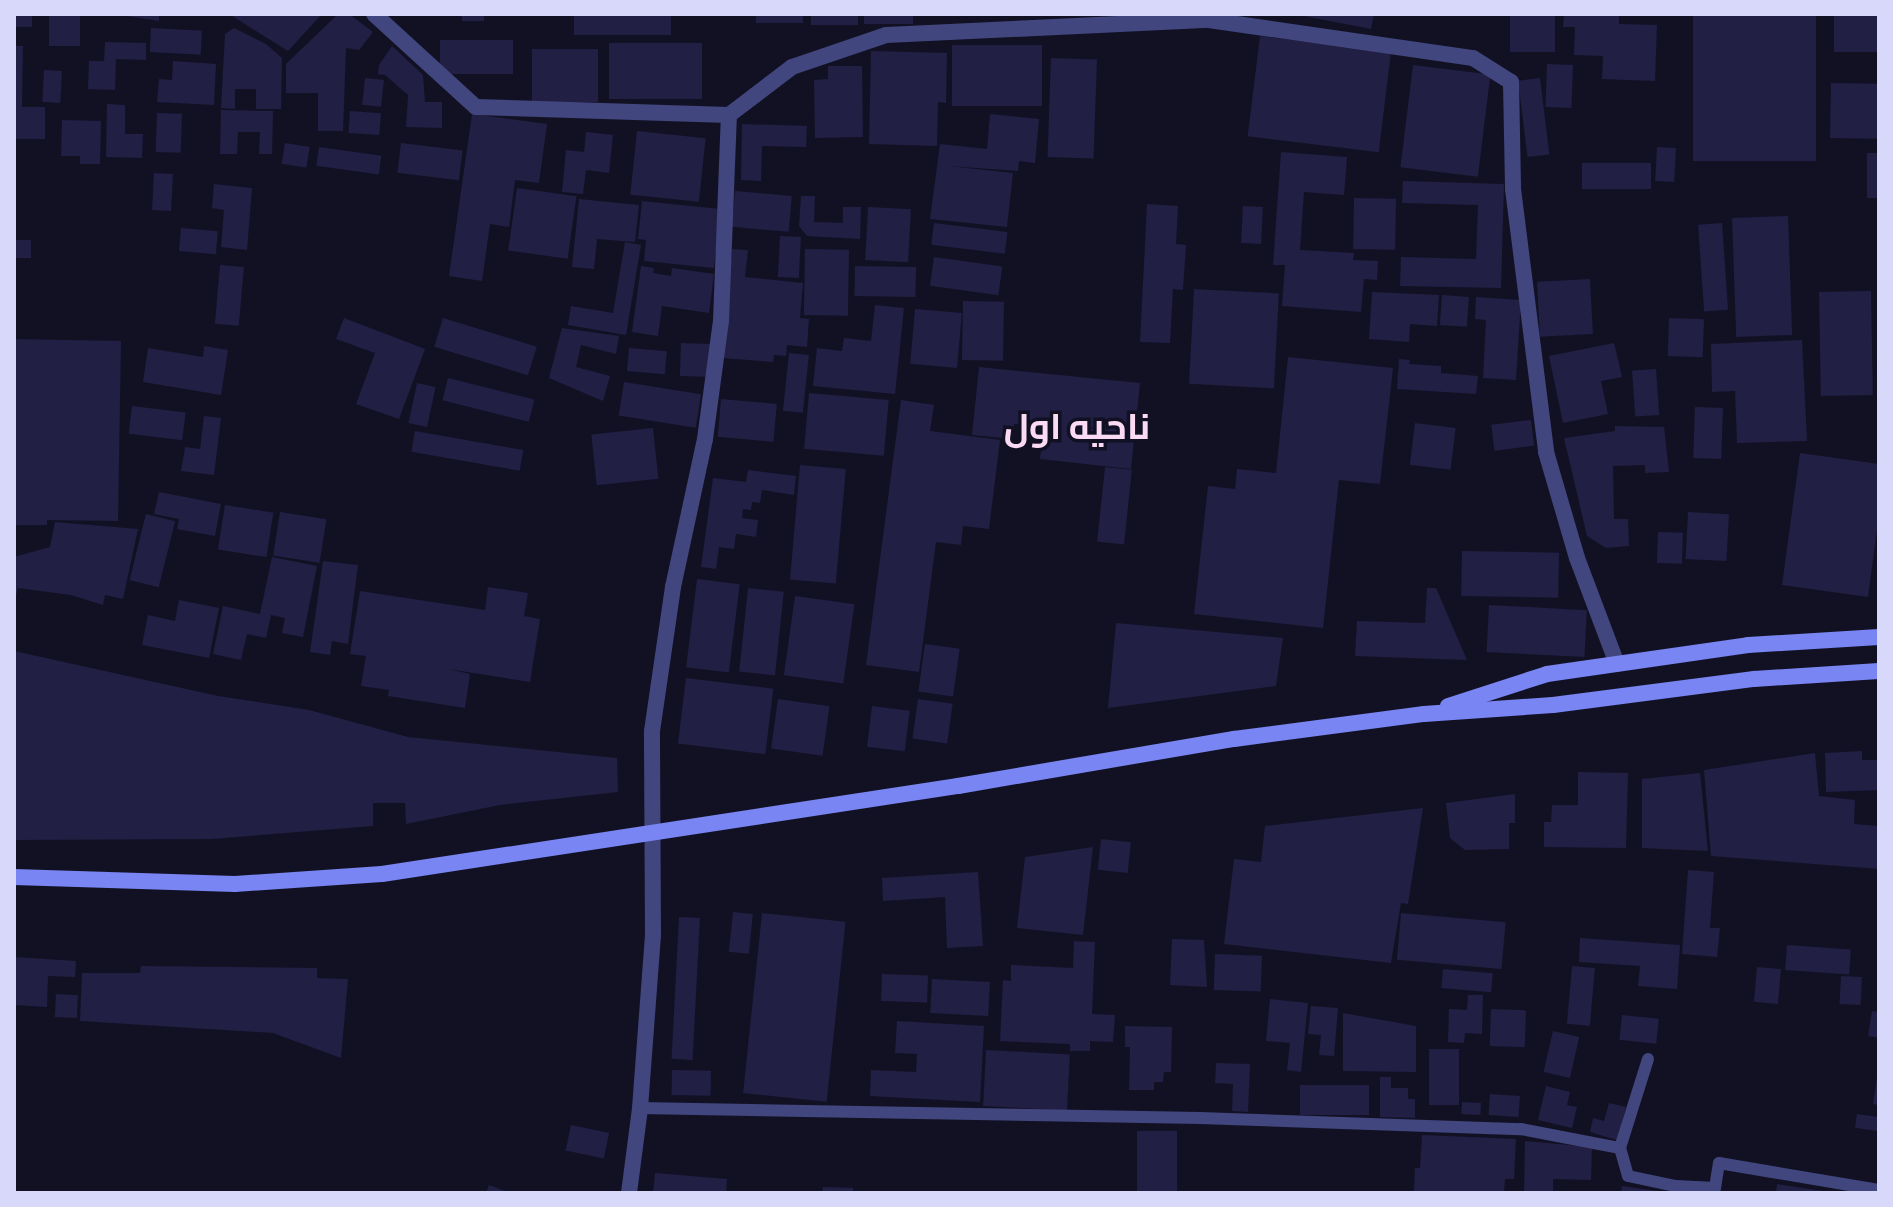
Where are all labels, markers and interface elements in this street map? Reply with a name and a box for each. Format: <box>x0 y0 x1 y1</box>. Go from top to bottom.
district label: ناحیه اول <box>1004 405 1150 449</box>

